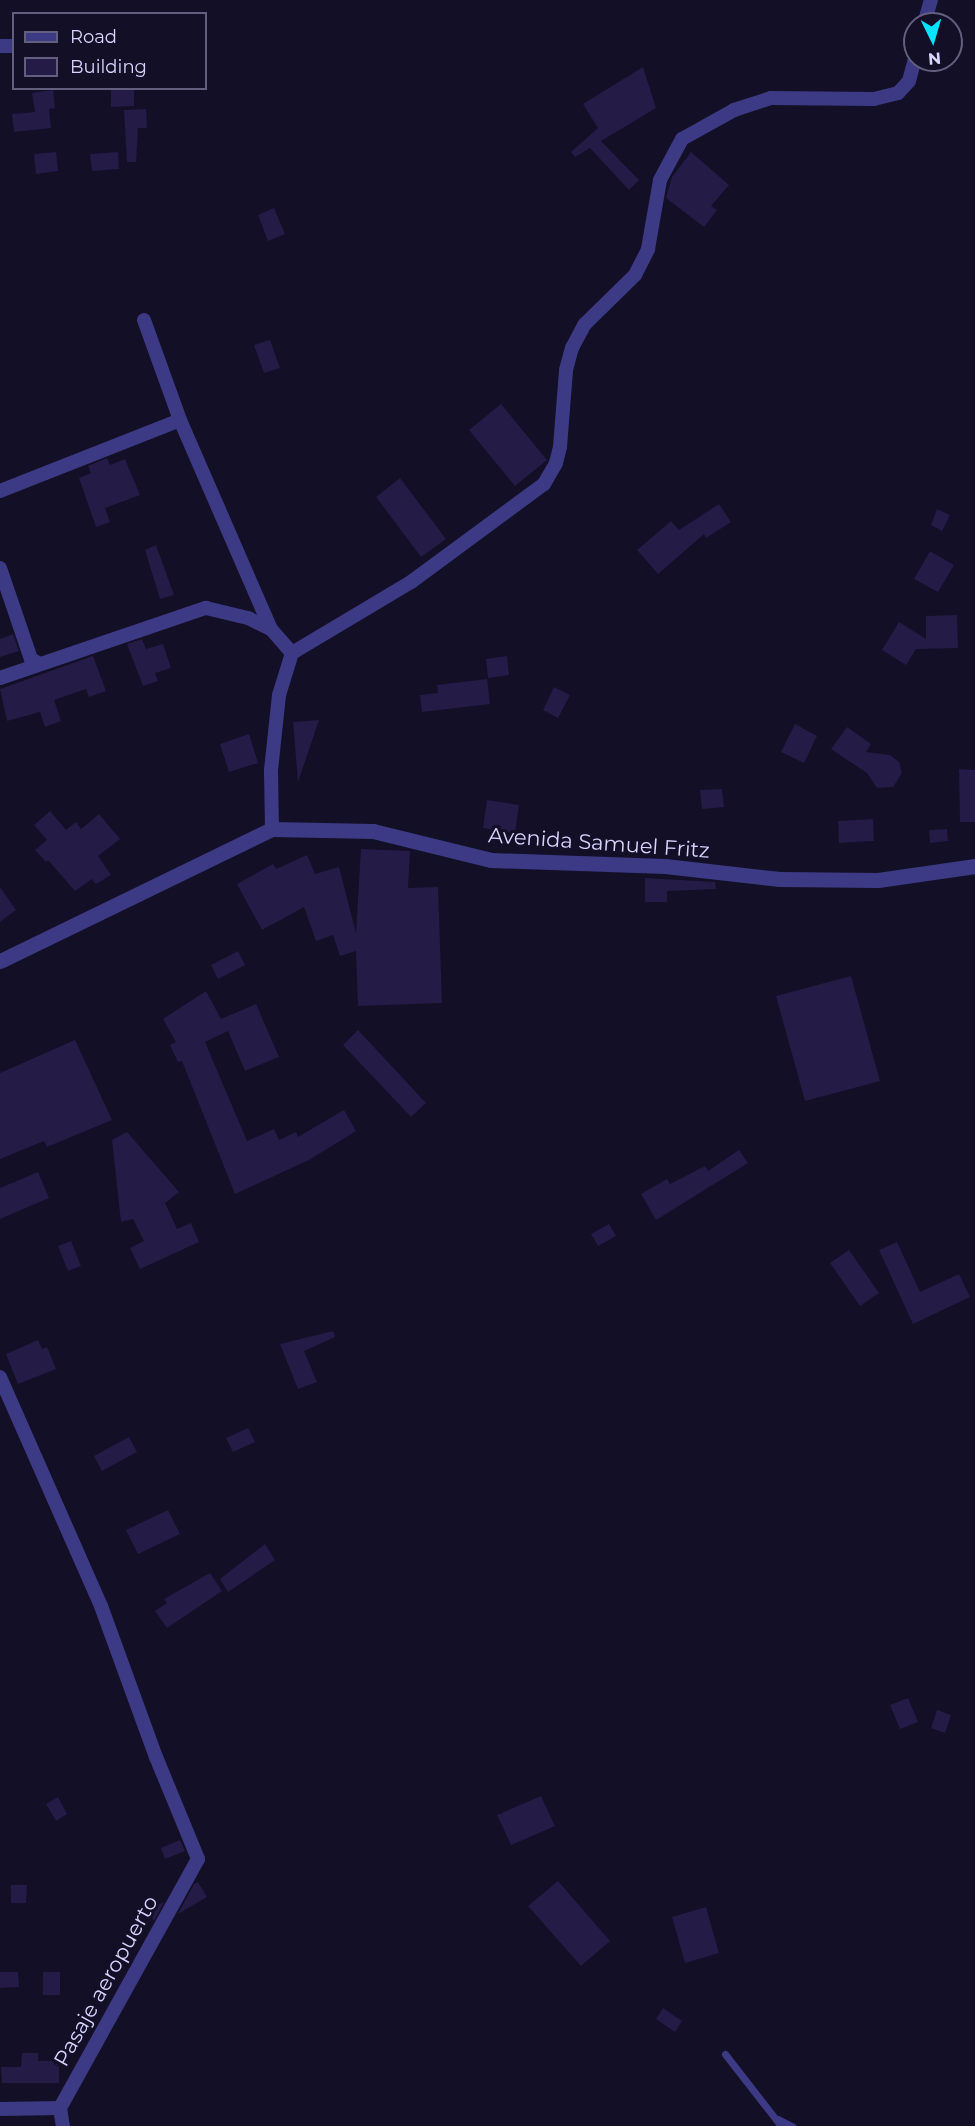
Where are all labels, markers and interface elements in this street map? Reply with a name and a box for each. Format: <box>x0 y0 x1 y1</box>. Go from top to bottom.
legend <box>12 12 207 90</box>
north arrow <box>903 12 963 72</box>
text: Road <box>70 26 117 48</box>
text: N <box>927 48 942 68</box>
text: Building <box>70 56 147 78</box>
street label: Avenida Samuel Fritz <box>487 823 711 863</box>
street label: Pasaje aeropuerto <box>49 1891 163 2071</box>

